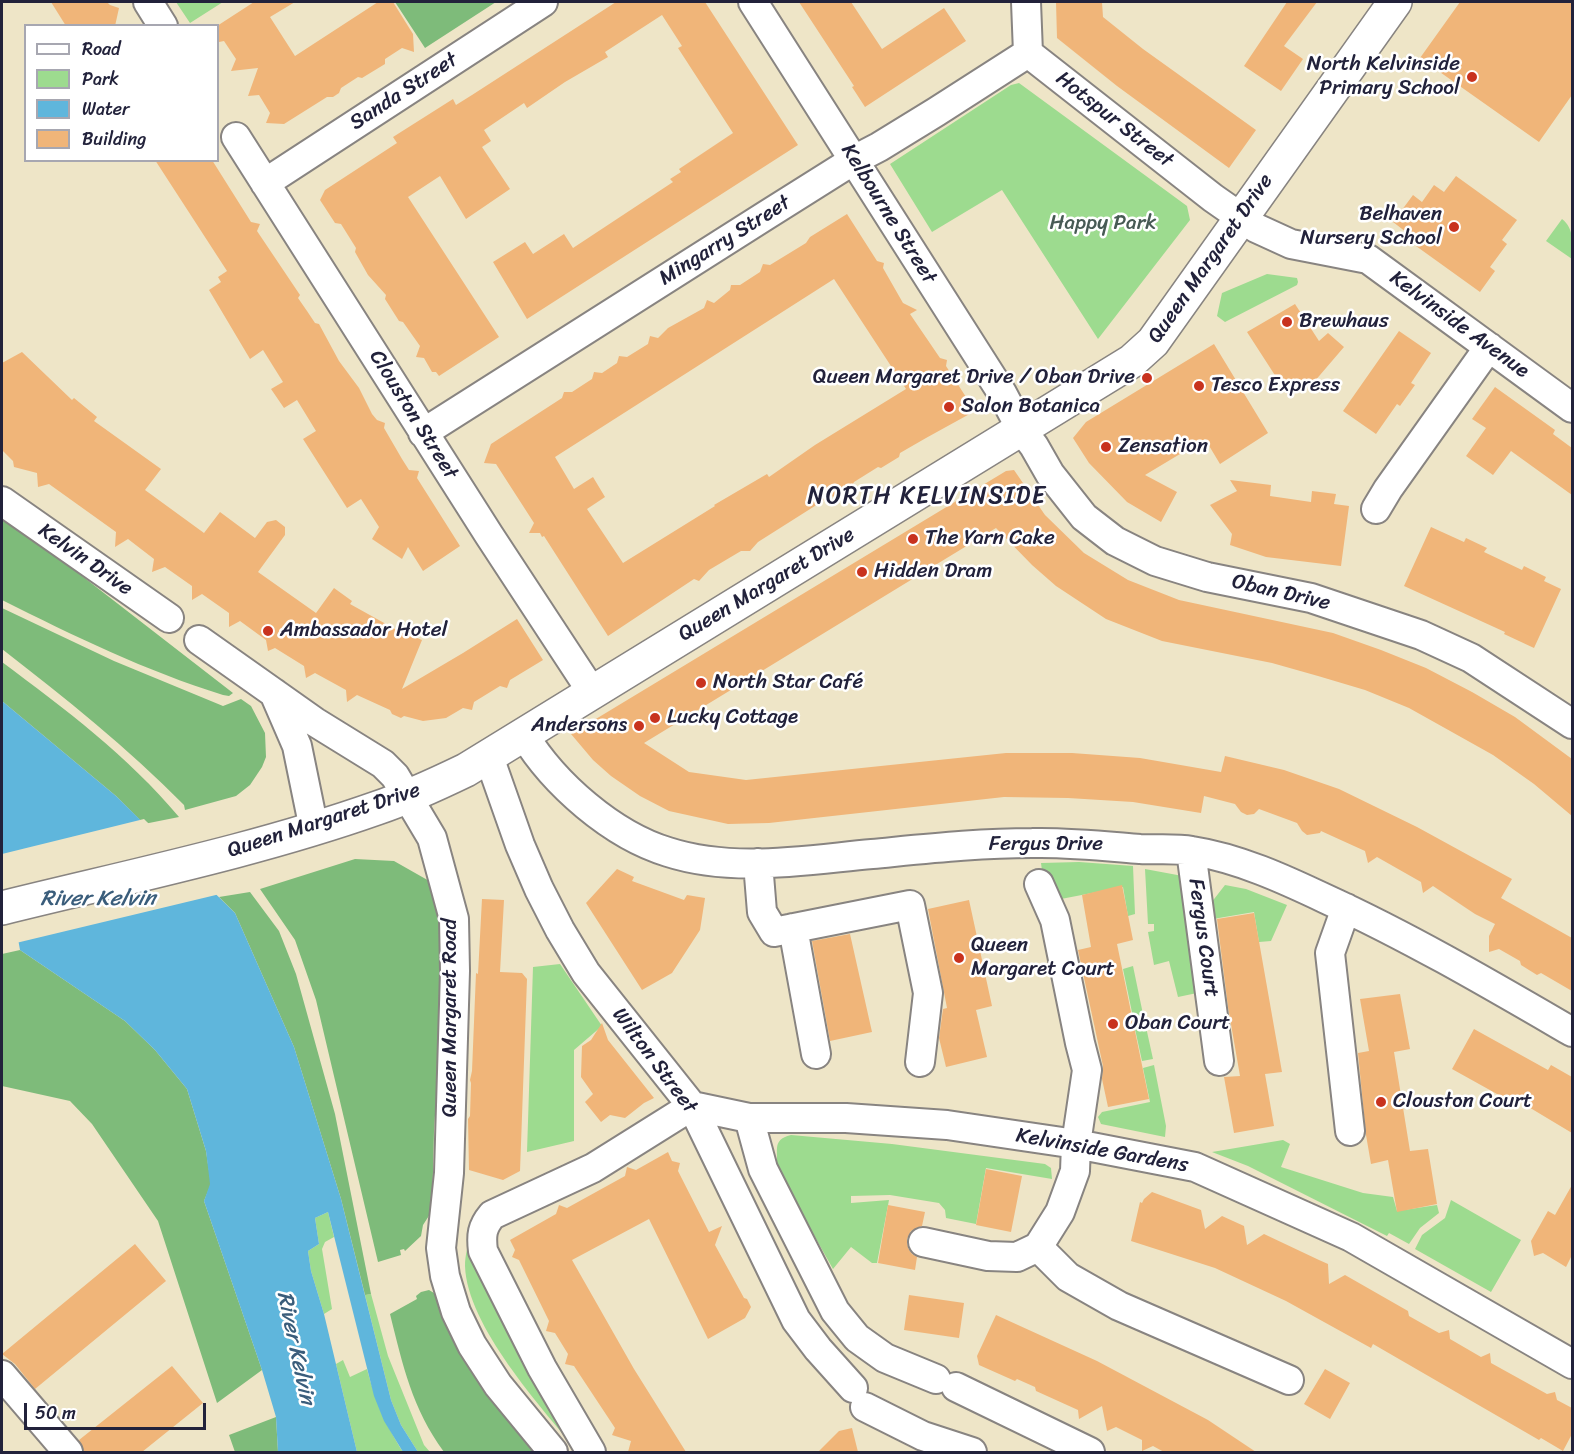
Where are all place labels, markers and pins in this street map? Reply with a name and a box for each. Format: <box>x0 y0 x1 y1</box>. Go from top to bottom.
place label: North Kelvinside Primary School <box>1307 52 1460 102</box>
marker: North Kelvinside Primary School <box>1465 70 1479 84</box>
place label: Belhaven Nursery School <box>1300 202 1442 252</box>
marker: Belhaven Nursery School <box>1447 220 1461 234</box>
place label: Brewhaus <box>1299 309 1389 335</box>
marker: Brewhaus <box>1280 315 1294 329</box>
place label: Queen Margaret Drive / Oban Drive <box>813 365 1135 391</box>
marker: Queen Margaret Drive / Oban Drive <box>1140 371 1154 385</box>
place label: Tesco Express <box>1211 373 1340 399</box>
marker: Tesco Express <box>1192 379 1206 393</box>
place label: Salon Botanica <box>961 394 1100 420</box>
marker: Salon Botanica <box>942 400 956 414</box>
place label: Zensation <box>1118 434 1208 460</box>
marker: Zensation <box>1099 440 1113 454</box>
place label: The Yarn Cake <box>925 526 1055 552</box>
marker: The Yarn Cake <box>906 532 920 546</box>
place label: Hidden Dram <box>874 559 992 585</box>
marker: Hidden Dram <box>855 565 869 579</box>
place label: Ambassador Hotel <box>280 618 447 644</box>
marker: Ambassador Hotel <box>261 624 275 638</box>
place label: North Star Café <box>713 670 863 696</box>
marker: North Star Café <box>694 676 708 690</box>
place label: Lucky Cottage <box>667 705 798 731</box>
marker: Lucky Cottage <box>648 711 662 725</box>
place label: Andersons <box>531 713 627 739</box>
marker: Andersons <box>632 719 646 733</box>
place label: Queen Margaret Court <box>971 933 1115 983</box>
marker: Queen Margaret Court <box>952 951 966 965</box>
place label: Oban Court <box>1125 1011 1230 1037</box>
marker: Oban Court <box>1106 1017 1120 1031</box>
place label: Clouston Court <box>1393 1089 1532 1115</box>
marker: Clouston Court <box>1374 1095 1388 1109</box>

